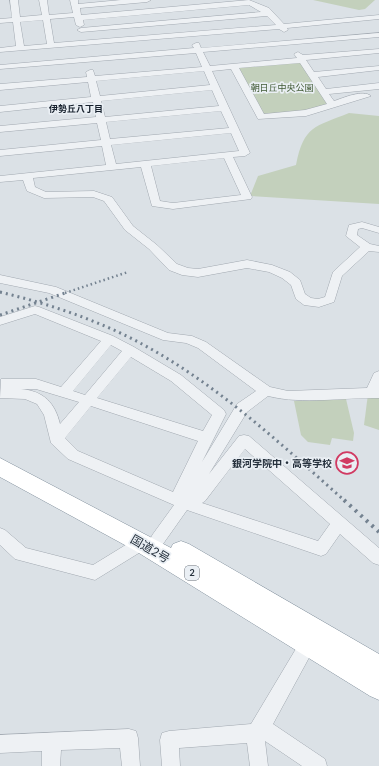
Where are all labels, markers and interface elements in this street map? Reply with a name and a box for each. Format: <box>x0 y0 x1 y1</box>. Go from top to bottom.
park label: 朝日丘中央公園 <box>250 82 314 93</box>
district label: 伊勢丘八丁目 <box>48 103 103 114</box>
school or university icon: 銀河学院中・高等学校 <box>334 450 360 476</box>
place label: 銀河学院中・高等学校 <box>232 457 332 469</box>
street label: 国道2号 <box>128 531 173 566</box>
road number: 2 <box>185 566 199 580</box>

